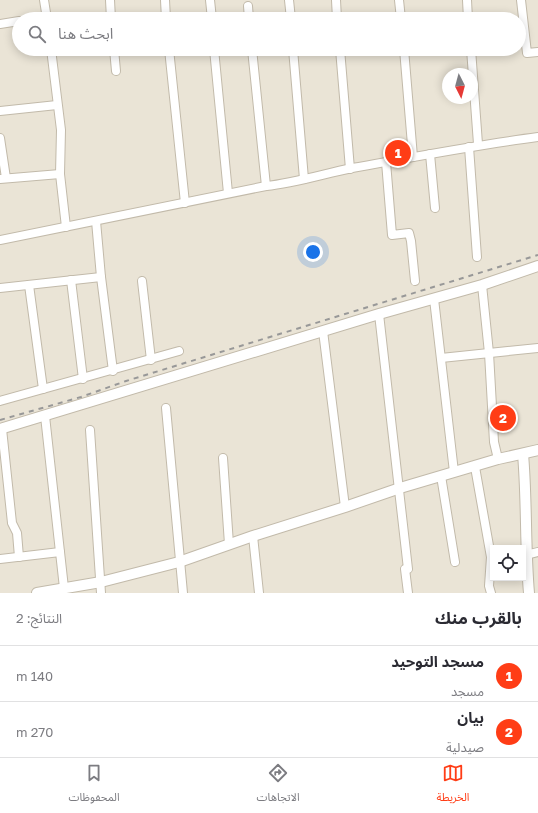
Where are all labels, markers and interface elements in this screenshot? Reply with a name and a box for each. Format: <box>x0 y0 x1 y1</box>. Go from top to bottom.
search box <box>12 12 526 56</box>
icon: search <box>26 23 48 45</box>
text: ابحث هنا <box>58 24 113 42</box>
north arrow <box>442 68 478 104</box>
pin: 1 <box>385 138 411 168</box>
your location <box>303 242 323 262</box>
pin: 2 <box>490 403 516 433</box>
map controls <box>490 545 526 581</box>
button: locate <box>490 545 526 581</box>
text: بالقرب منك <box>435 607 522 628</box>
text: النتائج: 2 <box>16 610 62 626</box>
text: مسجد التوحيد <box>391 652 484 670</box>
text: 140 m <box>16 668 53 684</box>
text: 1 <box>506 668 512 684</box>
text: مسجد <box>451 683 484 699</box>
text: بيان <box>457 708 484 726</box>
text: 270 m <box>16 724 53 740</box>
text: 2 <box>505 724 513 740</box>
text: صيدلية <box>446 739 484 755</box>
tab: المحفوظات <box>69 762 120 809</box>
tab: الاتجاهات <box>257 762 300 809</box>
tab: الخريطة <box>437 762 470 809</box>

